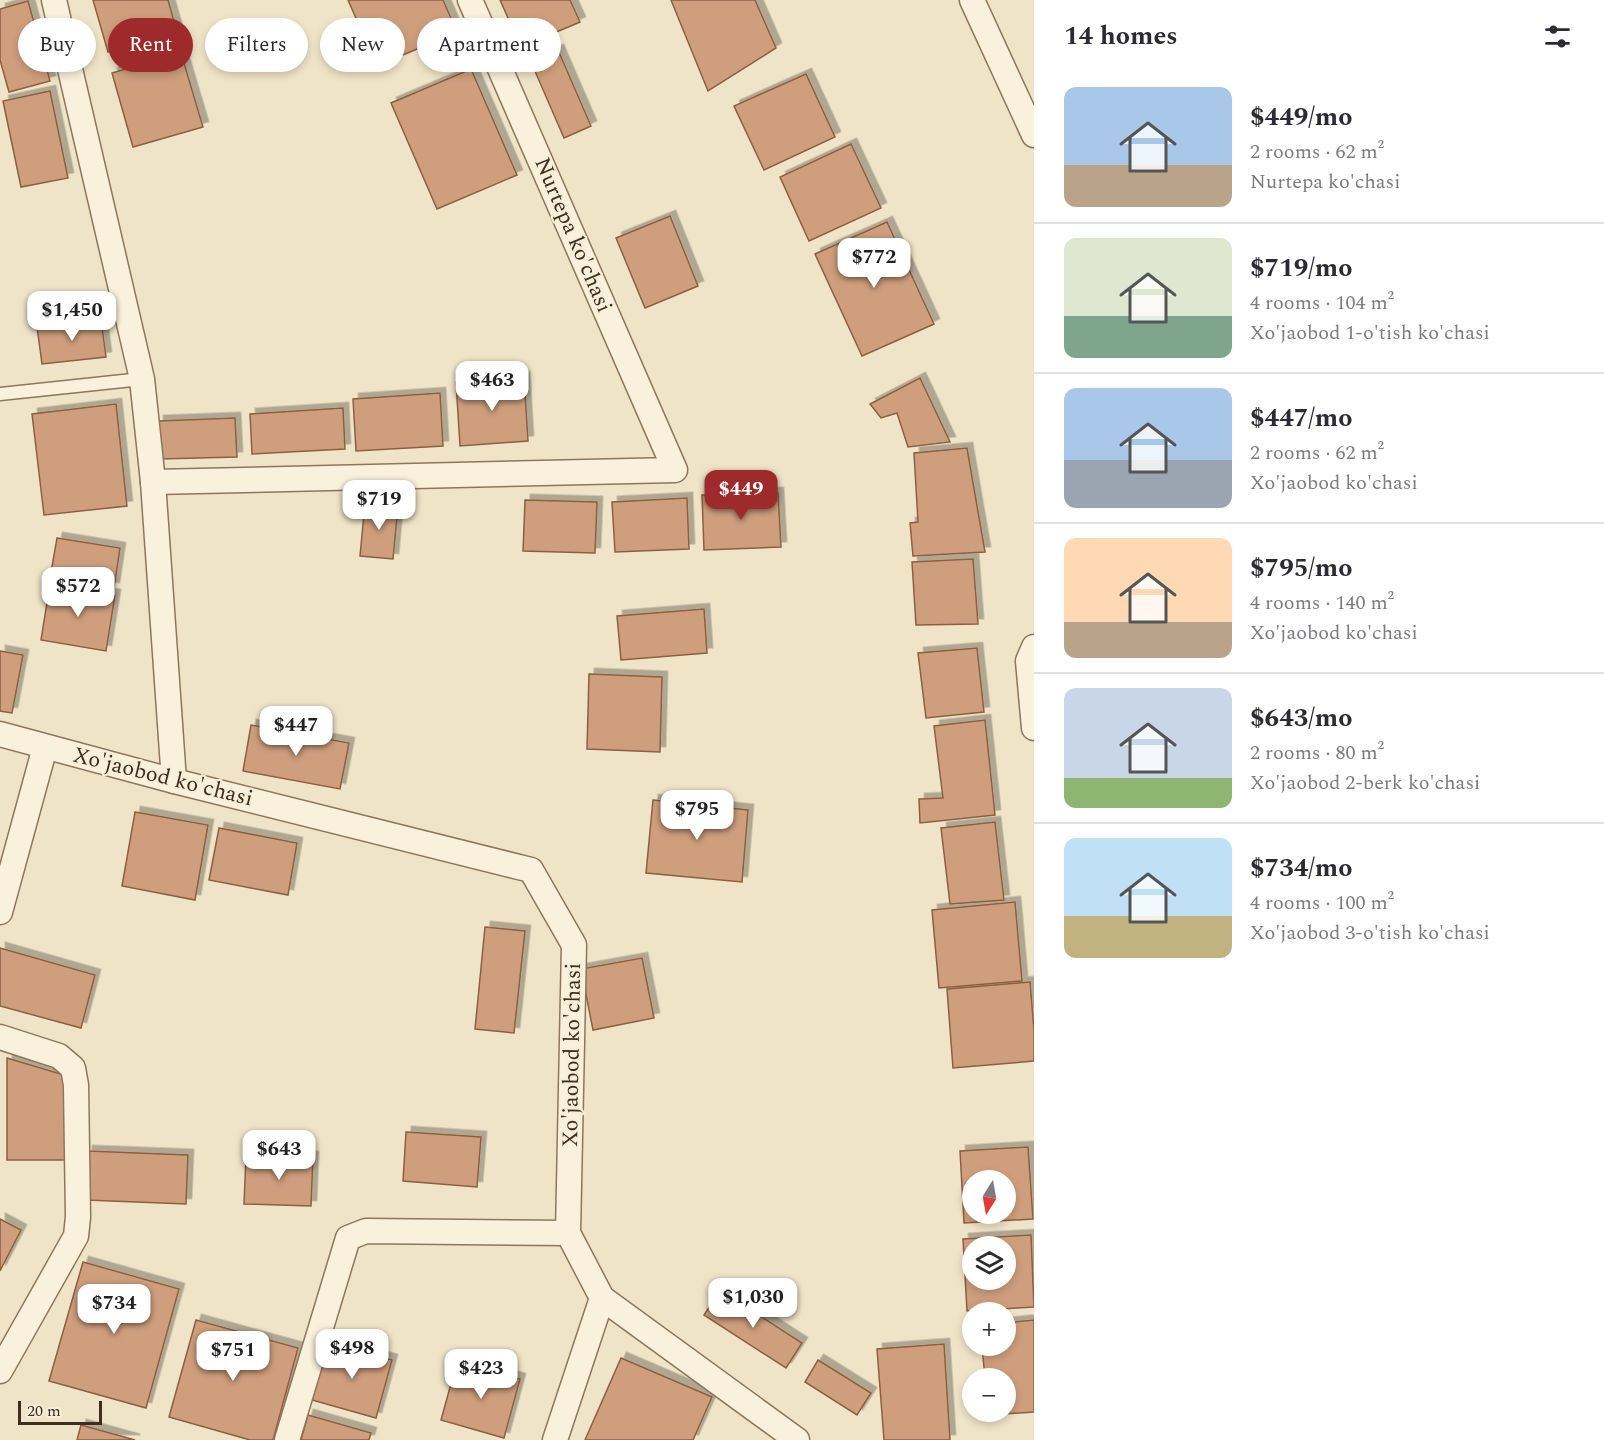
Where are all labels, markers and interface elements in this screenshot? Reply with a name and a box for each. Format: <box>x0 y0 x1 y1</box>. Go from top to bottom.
text: 14 homes <box>1064 16 1178 56</box>
chip: Buy <box>18 18 96 72</box>
chip: Rent <box>108 18 193 72</box>
chip: Filters <box>205 18 308 72</box>
chip: New <box>320 18 405 72</box>
chip: Apartment <box>417 18 561 72</box>
icon: filters <box>1541 20 1574 53</box>
text: $449/mo <box>1250 97 1353 137</box>
icon: home <box>1112 111 1184 183</box>
text: 2 rooms · 62 m² <box>1250 137 1384 167</box>
street label: Nurtepa ko'chasi <box>525 152 621 318</box>
text: Nurtepa ko'chasi <box>1250 167 1400 197</box>
pin: $772 <box>838 238 910 289</box>
text: $772 <box>852 242 896 272</box>
text: $719/mo <box>1250 248 1353 288</box>
icon: home <box>1112 262 1184 334</box>
text: 4 rooms · 104 m² <box>1250 288 1394 318</box>
pin: $1,450 <box>23 291 121 342</box>
text: $1,450 <box>41 295 103 325</box>
text: Xo'jaobod 1-o'tish ko'chasi <box>1250 318 1490 348</box>
pin: $463 <box>456 361 528 412</box>
text: $463 <box>470 365 514 395</box>
text: $447/mo <box>1250 398 1353 438</box>
icon: home <box>1112 412 1184 484</box>
text: 2 rooms · 62 m² <box>1250 438 1384 468</box>
text: Xo'jaobod ko'chasi <box>1250 468 1418 498</box>
pin: $449 <box>705 470 777 521</box>
text: $449 <box>719 474 763 504</box>
pin: $719 <box>343 480 415 531</box>
text: $719 <box>357 484 401 514</box>
text: $795/mo <box>1250 548 1353 588</box>
icon: home <box>1112 562 1184 634</box>
pin: $572 <box>42 567 114 618</box>
text: $572 <box>56 571 100 601</box>
text: 4 rooms · 140 m² <box>1250 588 1394 618</box>
text: Xo'jaobod ko'chasi <box>1250 618 1418 648</box>
text: $643/mo <box>1250 698 1353 738</box>
pin: $447 <box>260 706 332 757</box>
text: $447 <box>274 710 318 740</box>
icon: home <box>1112 712 1184 784</box>
text: 2 rooms · 80 m² <box>1250 738 1384 768</box>
street label: Xo'jaobod ko'chasi <box>70 739 256 815</box>
text: Xo'jaobod 2-berk ko'chasi <box>1250 768 1480 798</box>
pin: $795 <box>661 790 733 841</box>
text: $795 <box>675 794 719 824</box>
text: $734/mo <box>1250 848 1353 888</box>
icon: home <box>1112 862 1184 934</box>
text: 4 rooms · 100 m² <box>1250 888 1394 918</box>
text: Xo'jaobod 3-o'tish ko'chasi <box>1250 918 1490 948</box>
street label: Xo'jaobod ko'chasi <box>554 962 590 1148</box>
pin: $643 <box>243 1130 315 1181</box>
text: $643 <box>257 1134 301 1164</box>
north arrow <box>962 1170 1016 1224</box>
map controls <box>962 1170 1016 1422</box>
button: layers <box>962 1236 1016 1290</box>
pin: $1,030 <box>704 1278 802 1329</box>
text: $1,030 <box>722 1282 784 1312</box>
pin: $734 <box>78 1284 150 1335</box>
text: $734 <box>92 1288 136 1318</box>
button: + <box>962 1302 1016 1356</box>
pin: $498 <box>316 1329 388 1380</box>
pin: $751 <box>197 1331 269 1382</box>
text: $498 <box>330 1333 374 1363</box>
text: $751 <box>211 1335 255 1365</box>
pin: $423 <box>445 1349 517 1400</box>
text: $423 <box>459 1353 503 1383</box>
button: − <box>962 1368 1016 1422</box>
scale bar <box>18 1398 102 1426</box>
text: 20 m <box>27 1399 61 1423</box>

